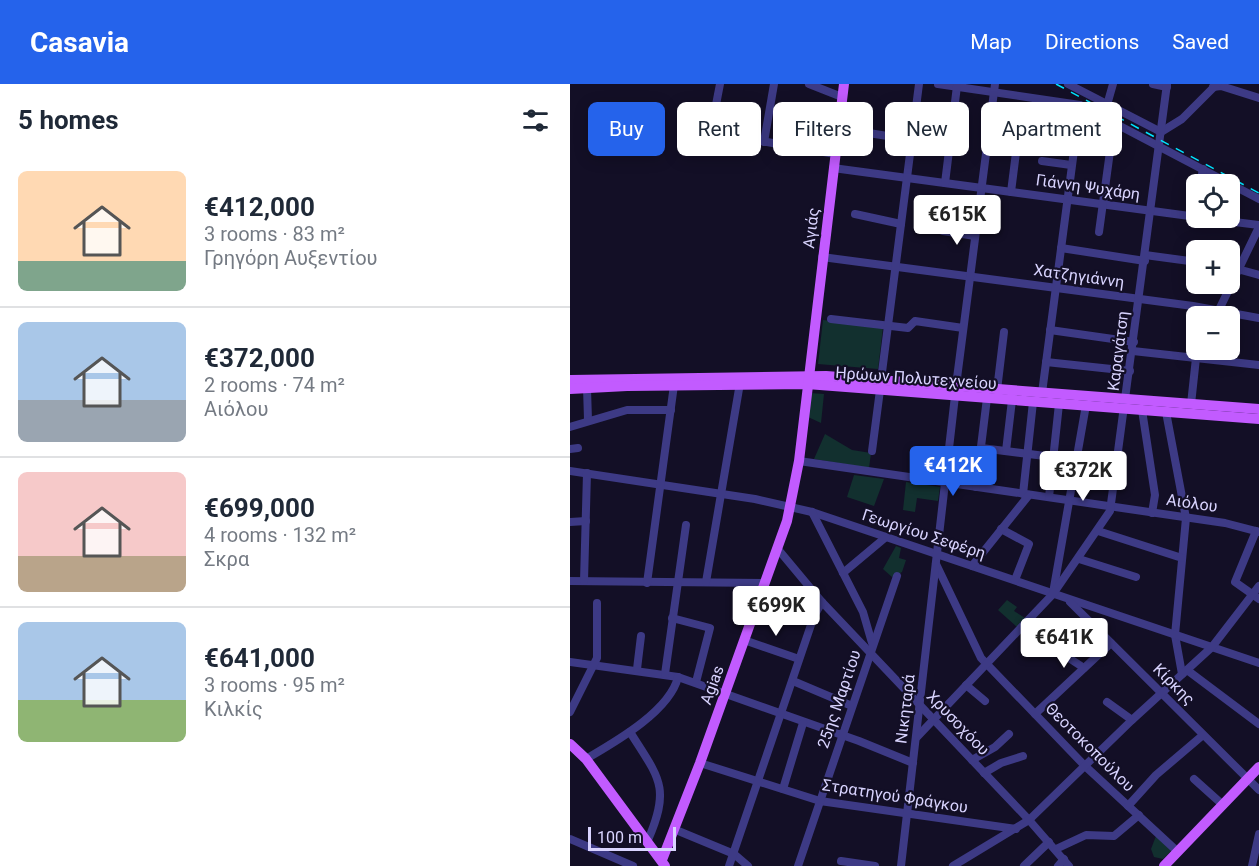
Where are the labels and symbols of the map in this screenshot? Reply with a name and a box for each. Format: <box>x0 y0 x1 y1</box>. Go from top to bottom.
street label: Γιάννη Ψυχάρη <box>1035 170 1141 204</box>
pin: €615K <box>915 195 999 246</box>
street label: Αγιάς <box>799 207 823 249</box>
street label: Χατζηγιάννη <box>1033 260 1125 292</box>
street label: Καραγάτση <box>1104 310 1132 392</box>
street label: Ηρώων Πολυτεχνείου <box>835 363 997 393</box>
pin: €412K <box>911 446 995 497</box>
pin: €372K <box>1041 451 1125 502</box>
street label: Αιόλου <box>1165 490 1219 516</box>
street label: Γεωργίου Σεφέρη <box>860 505 988 563</box>
pin: €699K <box>734 586 818 637</box>
pin: €641K <box>1022 618 1106 669</box>
street label: 25ης Μαρτίου <box>813 647 865 751</box>
street label: Κίρκης <box>1149 659 1199 709</box>
street label: Agias <box>696 663 728 707</box>
street label: Νικηταρά <box>891 673 919 745</box>
street label: Χρυσοχόου <box>923 687 993 759</box>
street label: Θεοτοκοπούλου <box>1042 699 1138 795</box>
street label: Στρατηγού Φράγκου <box>821 775 969 817</box>
scale bar <box>588 824 676 852</box>

